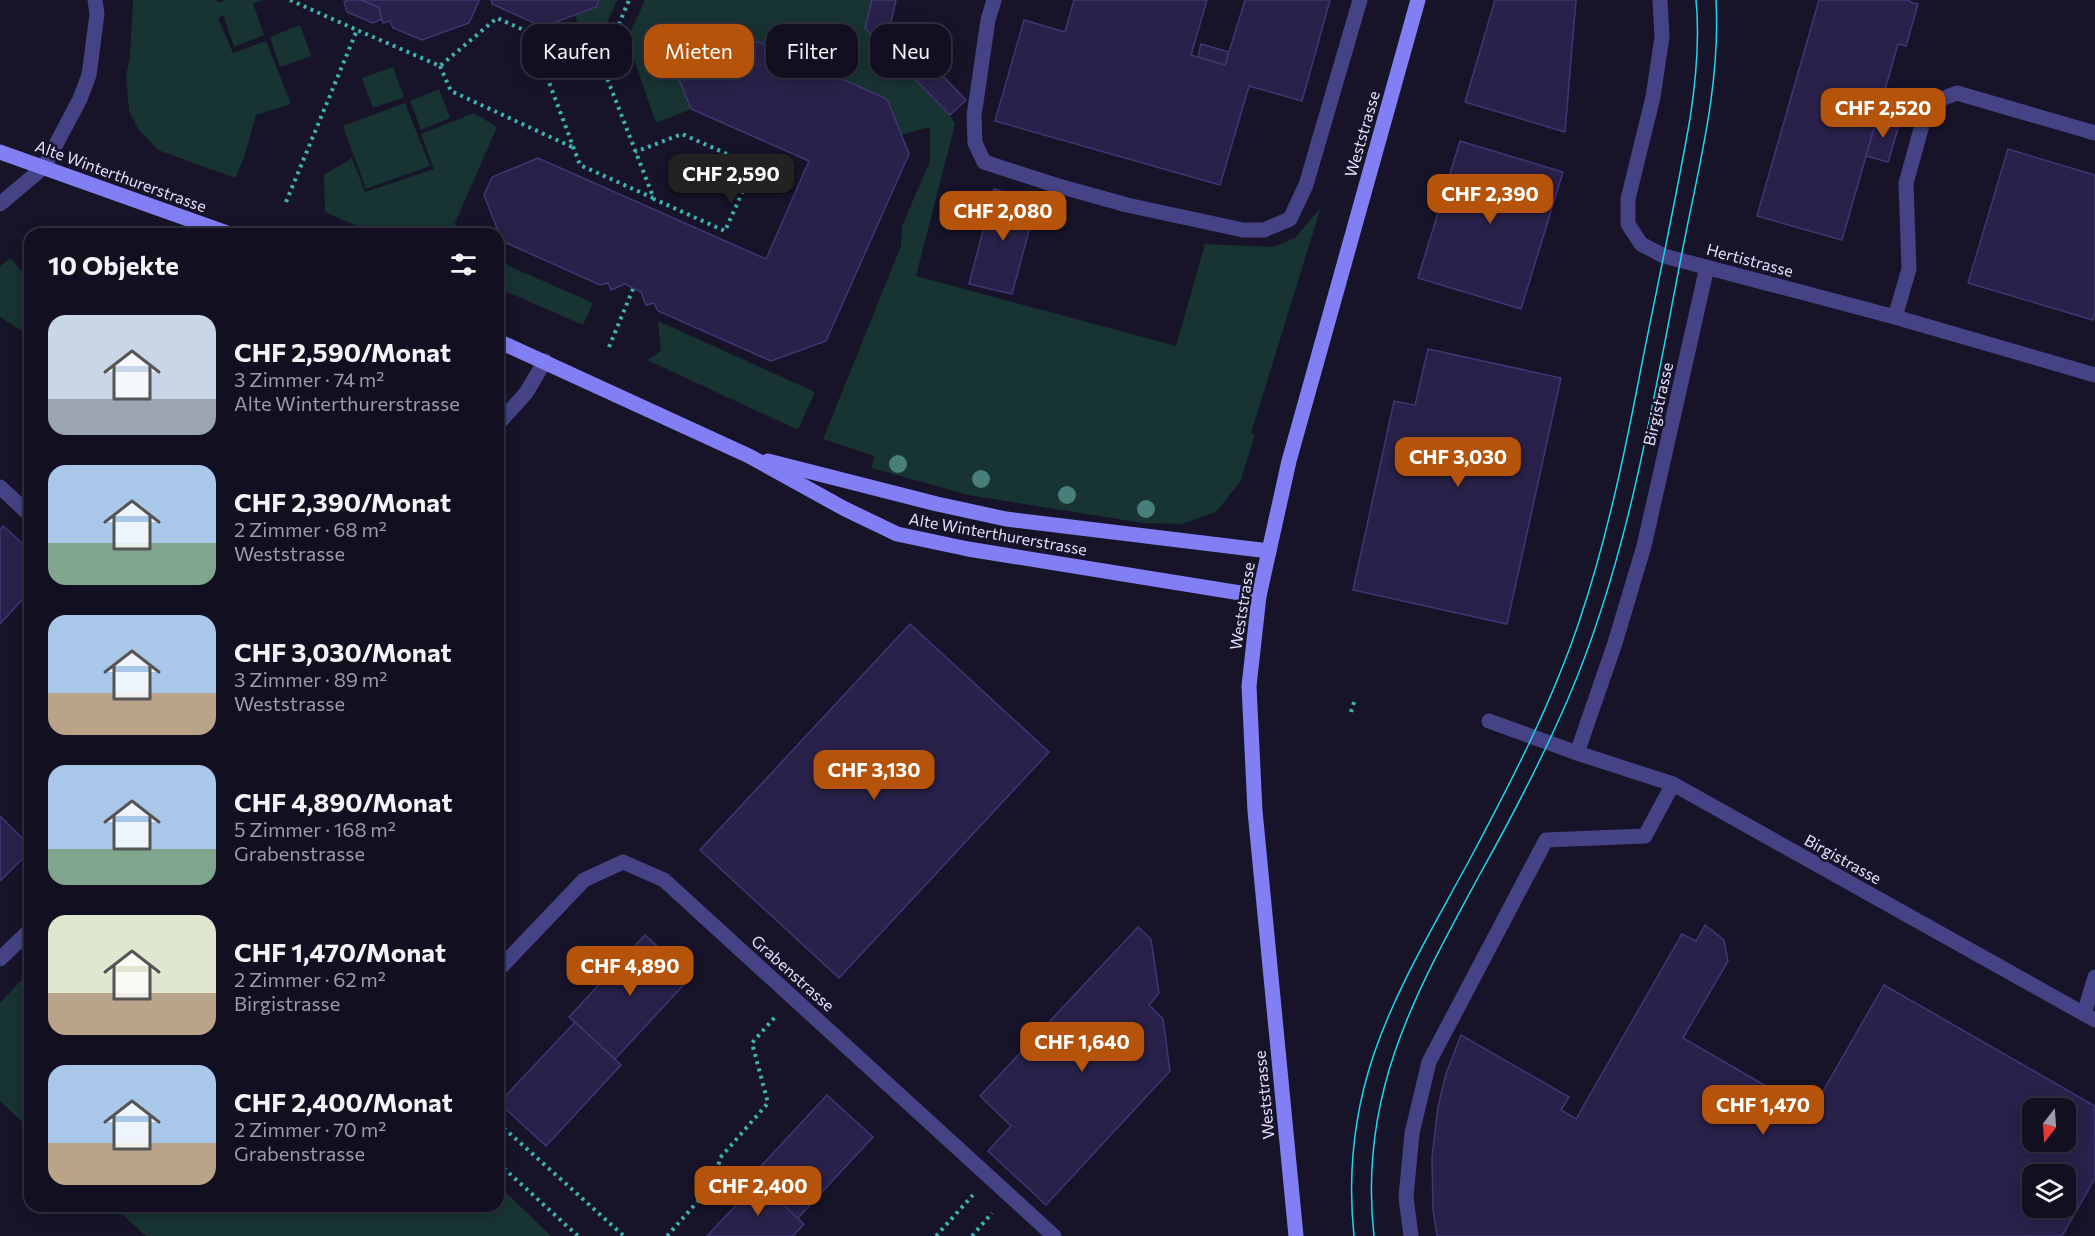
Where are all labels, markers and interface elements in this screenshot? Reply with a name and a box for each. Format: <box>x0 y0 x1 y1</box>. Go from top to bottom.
chip: Kaufen <box>522 24 632 78</box>
chip: Mieten <box>644 24 754 78</box>
chip: Filter <box>766 24 858 78</box>
chip: Neu <box>870 24 951 78</box>
pin: CHF 2,520 <box>1814 88 1952 139</box>
street label: Weststrasse <box>1340 89 1383 179</box>
text: CHF 2,520 <box>1835 95 1931 119</box>
street label: Alte Winterthurerstrasse <box>33 136 209 215</box>
pin: CHF 2,590 <box>662 154 800 205</box>
text: CHF 2,590 <box>682 161 780 185</box>
pin: CHF 2,390 <box>1421 174 1559 225</box>
text: CHF 2,390 <box>1441 181 1539 205</box>
pin: CHF 2,080 <box>934 191 1072 242</box>
text: CHF 2,080 <box>953 198 1053 222</box>
street label: Hertistrasse <box>1705 239 1796 280</box>
icon: filters <box>447 248 480 281</box>
text: 10 Objekte <box>48 249 179 280</box>
text: CHF 2,590/Monat <box>234 336 451 367</box>
icon: home <box>96 339 168 411</box>
street label: Birgistrasse <box>1639 360 1676 447</box>
text: 3 Zimmer · 74 m² <box>234 367 384 391</box>
text: Alte Winterthurerstrasse <box>234 391 460 415</box>
pin: CHF 3,030 <box>1389 437 1527 488</box>
text: CHF 3,030 <box>1409 444 1507 468</box>
text: CHF 2,390/Monat <box>234 486 451 517</box>
icon: home <box>96 489 168 561</box>
street label: Alte Winterthurerstrasse <box>907 508 1089 559</box>
text: 2 Zimmer · 68 m² <box>234 517 387 541</box>
text: Weststrasse <box>234 541 345 565</box>
street label: Weststrasse <box>1225 561 1258 651</box>
text: CHF 3,030/Monat <box>234 636 452 667</box>
icon: home <box>96 639 168 711</box>
text: 3 Zimmer · 89 m² <box>234 667 387 691</box>
text: Weststrasse <box>234 691 345 715</box>
pin: CHF 3,130 <box>805 750 943 801</box>
text: CHF 3,130 <box>828 757 920 781</box>
text: CHF 4,890/Monat <box>234 786 453 817</box>
icon: home <box>96 789 168 861</box>
text: 5 Zimmer · 168 m² <box>234 817 396 841</box>
street label: Birgistrasse <box>1801 830 1885 887</box>
text: Grabenstrasse <box>234 841 365 865</box>
street label: Grabenstrasse <box>748 931 839 1015</box>
text: CHF 1,470/Monat <box>234 936 446 967</box>
icon: home <box>96 939 168 1011</box>
pin: CHF 4,890 <box>561 946 699 997</box>
text: CHF 4,890 <box>581 953 679 977</box>
text: 2 Zimmer · 62 m² <box>234 967 386 991</box>
text: Birgistrasse <box>234 991 340 1015</box>
pin: CHF 1,640 <box>1013 1022 1151 1073</box>
text: CHF 1,640 <box>1034 1029 1130 1053</box>
street label: Weststrasse <box>1249 1050 1278 1140</box>
pin: CHF 1,470 <box>1694 1085 1832 1136</box>
text: CHF 2,400/Monat <box>234 1086 453 1117</box>
icon: home <box>96 1089 168 1161</box>
text: CHF 1,470 <box>1716 1092 1810 1116</box>
north arrow <box>2022 1098 2076 1152</box>
map controls <box>2022 1098 2076 1218</box>
text: 2 Zimmer · 70 m² <box>234 1117 386 1141</box>
text: Grabenstrasse <box>234 1141 365 1165</box>
button: layers <box>2022 1164 2076 1218</box>
pin: CHF 2,400 <box>689 1166 827 1217</box>
text: CHF 2,400 <box>708 1173 808 1197</box>

